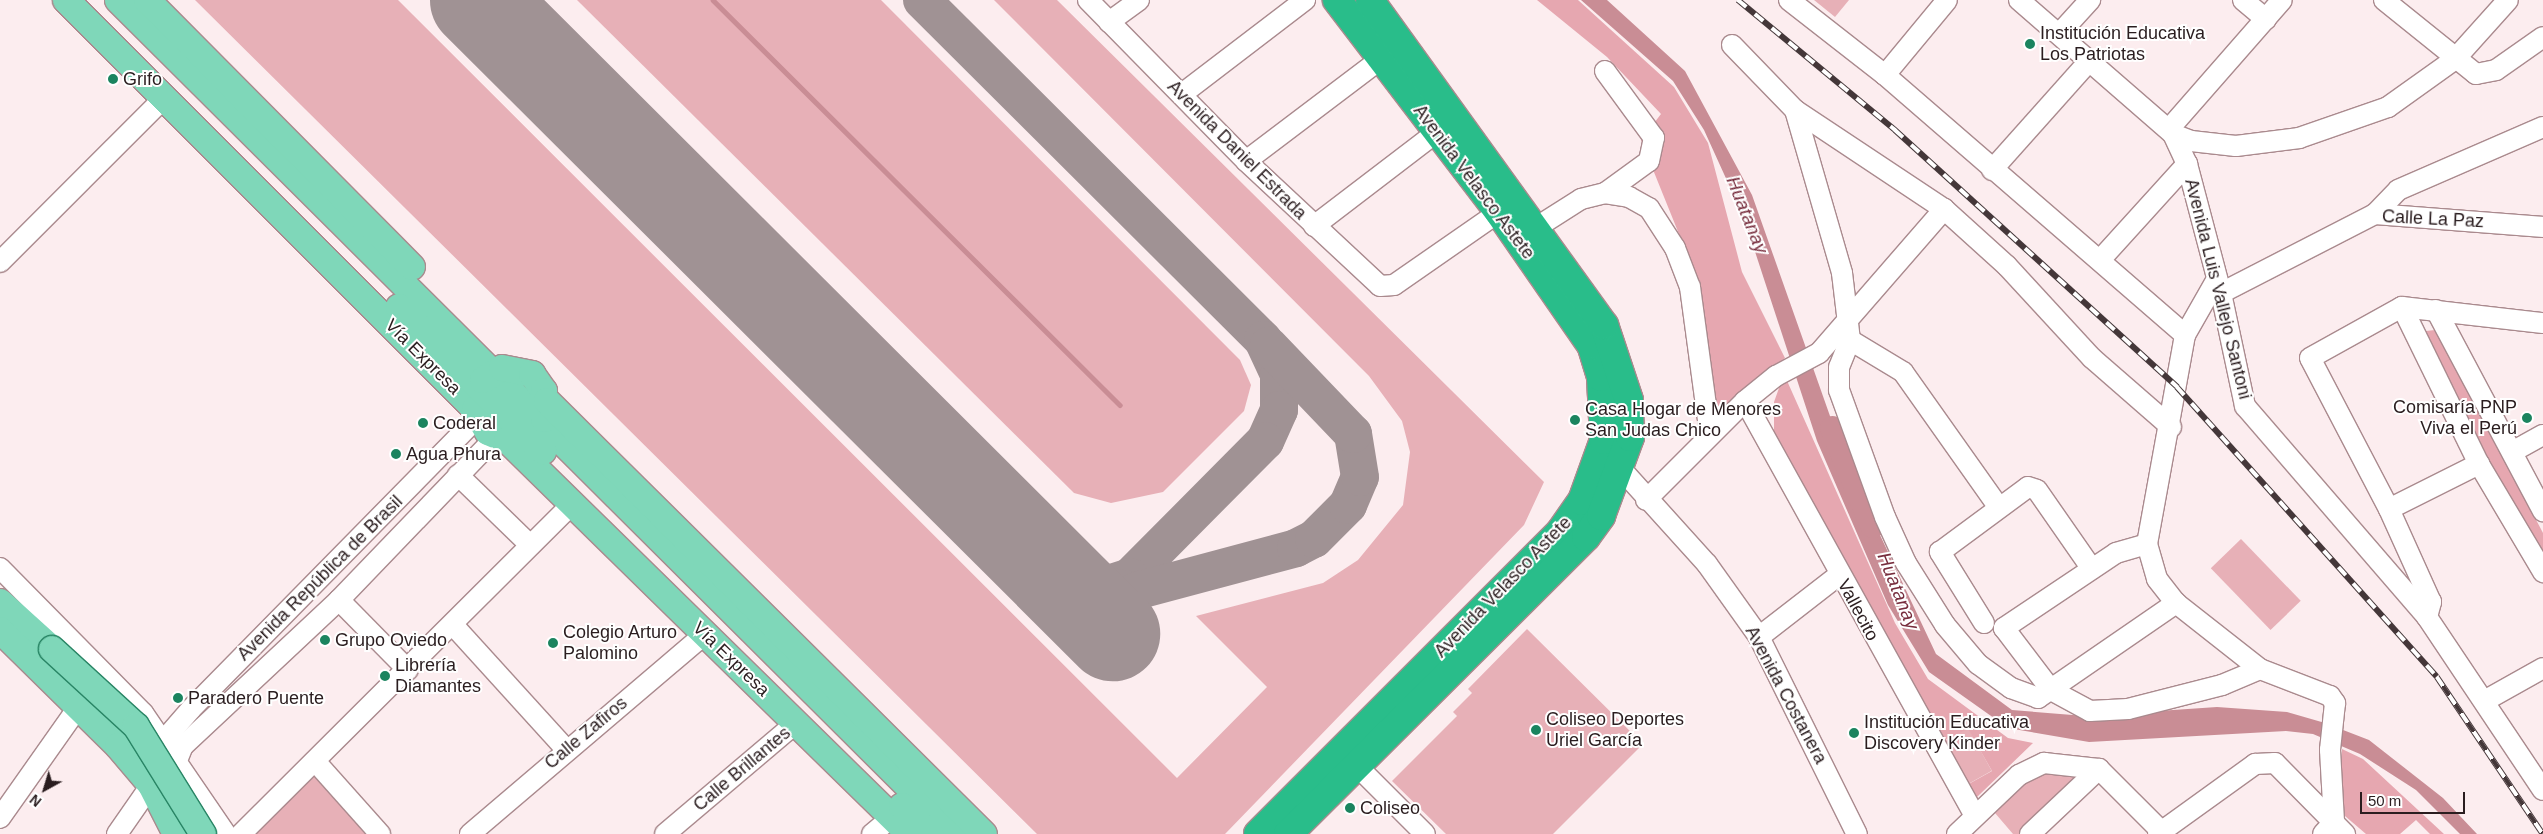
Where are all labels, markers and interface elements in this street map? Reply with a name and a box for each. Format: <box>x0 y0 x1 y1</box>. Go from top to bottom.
place label: Institución Educativa Los Patriotas <box>2040 23 2205 66</box>
marker: Institución Educativa Los Patriotas <box>2024 38 2036 50</box>
place label: Grifo <box>123 68 162 90</box>
marker: Grifo <box>107 73 119 85</box>
street label: Avenida Daniel Estrada <box>1163 76 1311 224</box>
street label: Avenida Velasco Astete <box>1409 100 1539 264</box>
water label: Huatanay <box>1721 173 1773 257</box>
street label: Avenida Luis Vallejo Santoni <box>2180 177 2256 401</box>
street label: Calle La Paz <box>2381 206 2485 232</box>
street label: Vía Expresa <box>381 315 465 399</box>
place label: Comisaría PNP Viva el Perú <box>2393 397 2517 439</box>
place label: Casa Hogar de Menores San Judas Chico <box>1585 399 1781 442</box>
place label: Coderal <box>433 412 496 434</box>
marker: Comisaría PNP Viva el Perú <box>2521 412 2533 424</box>
marker: Casa Hogar de Menores San Judas Chico <box>1569 414 1581 426</box>
marker: Coderal <box>417 417 429 429</box>
place label: Agua Phura <box>406 443 501 465</box>
marker: Agua Phura <box>390 448 402 460</box>
street label: Avenida República de Brasil <box>233 491 407 665</box>
street label: Avenida Velasco Astete <box>1430 512 1576 662</box>
water label: Huatanay <box>1872 549 1924 633</box>
street label: Vallecito <box>1833 575 1883 645</box>
street label: Vía Expresa <box>688 617 774 701</box>
place label: Colegio Arturo Palomino <box>563 622 678 664</box>
street label: Avenida Costanera <box>1741 622 1831 768</box>
place label: Grupo Oviedo <box>335 629 447 651</box>
marker: Grupo Oviedo <box>319 634 331 646</box>
marker: Colegio Arturo Palomino <box>547 637 559 649</box>
place label: Librería Diamantes <box>395 655 481 698</box>
marker: Librería Diamantes <box>379 670 391 682</box>
place label: Paradero Puente <box>188 687 324 709</box>
marker: Paradero Puente <box>172 692 184 704</box>
street label: Calle Zafiros <box>540 692 632 774</box>
place label: Coliseo Deportes Uriel García <box>1546 709 1684 752</box>
place label: Institución Educativa Discovery Kinder <box>1864 712 2029 754</box>
street label: Calle Brillantes <box>689 722 795 816</box>
marker: Coliseo Deportes Uriel García <box>1530 724 1542 736</box>
marker: Institución Educativa Discovery Kinder <box>1848 727 1860 739</box>
north arrow <box>20 764 70 814</box>
scale bar <box>2363 782 2468 814</box>
text: N <box>27 791 45 810</box>
text: 50 m <box>2368 792 2401 809</box>
place label: Coliseo <box>1360 797 1420 819</box>
marker: Coliseo <box>1344 802 1356 814</box>

